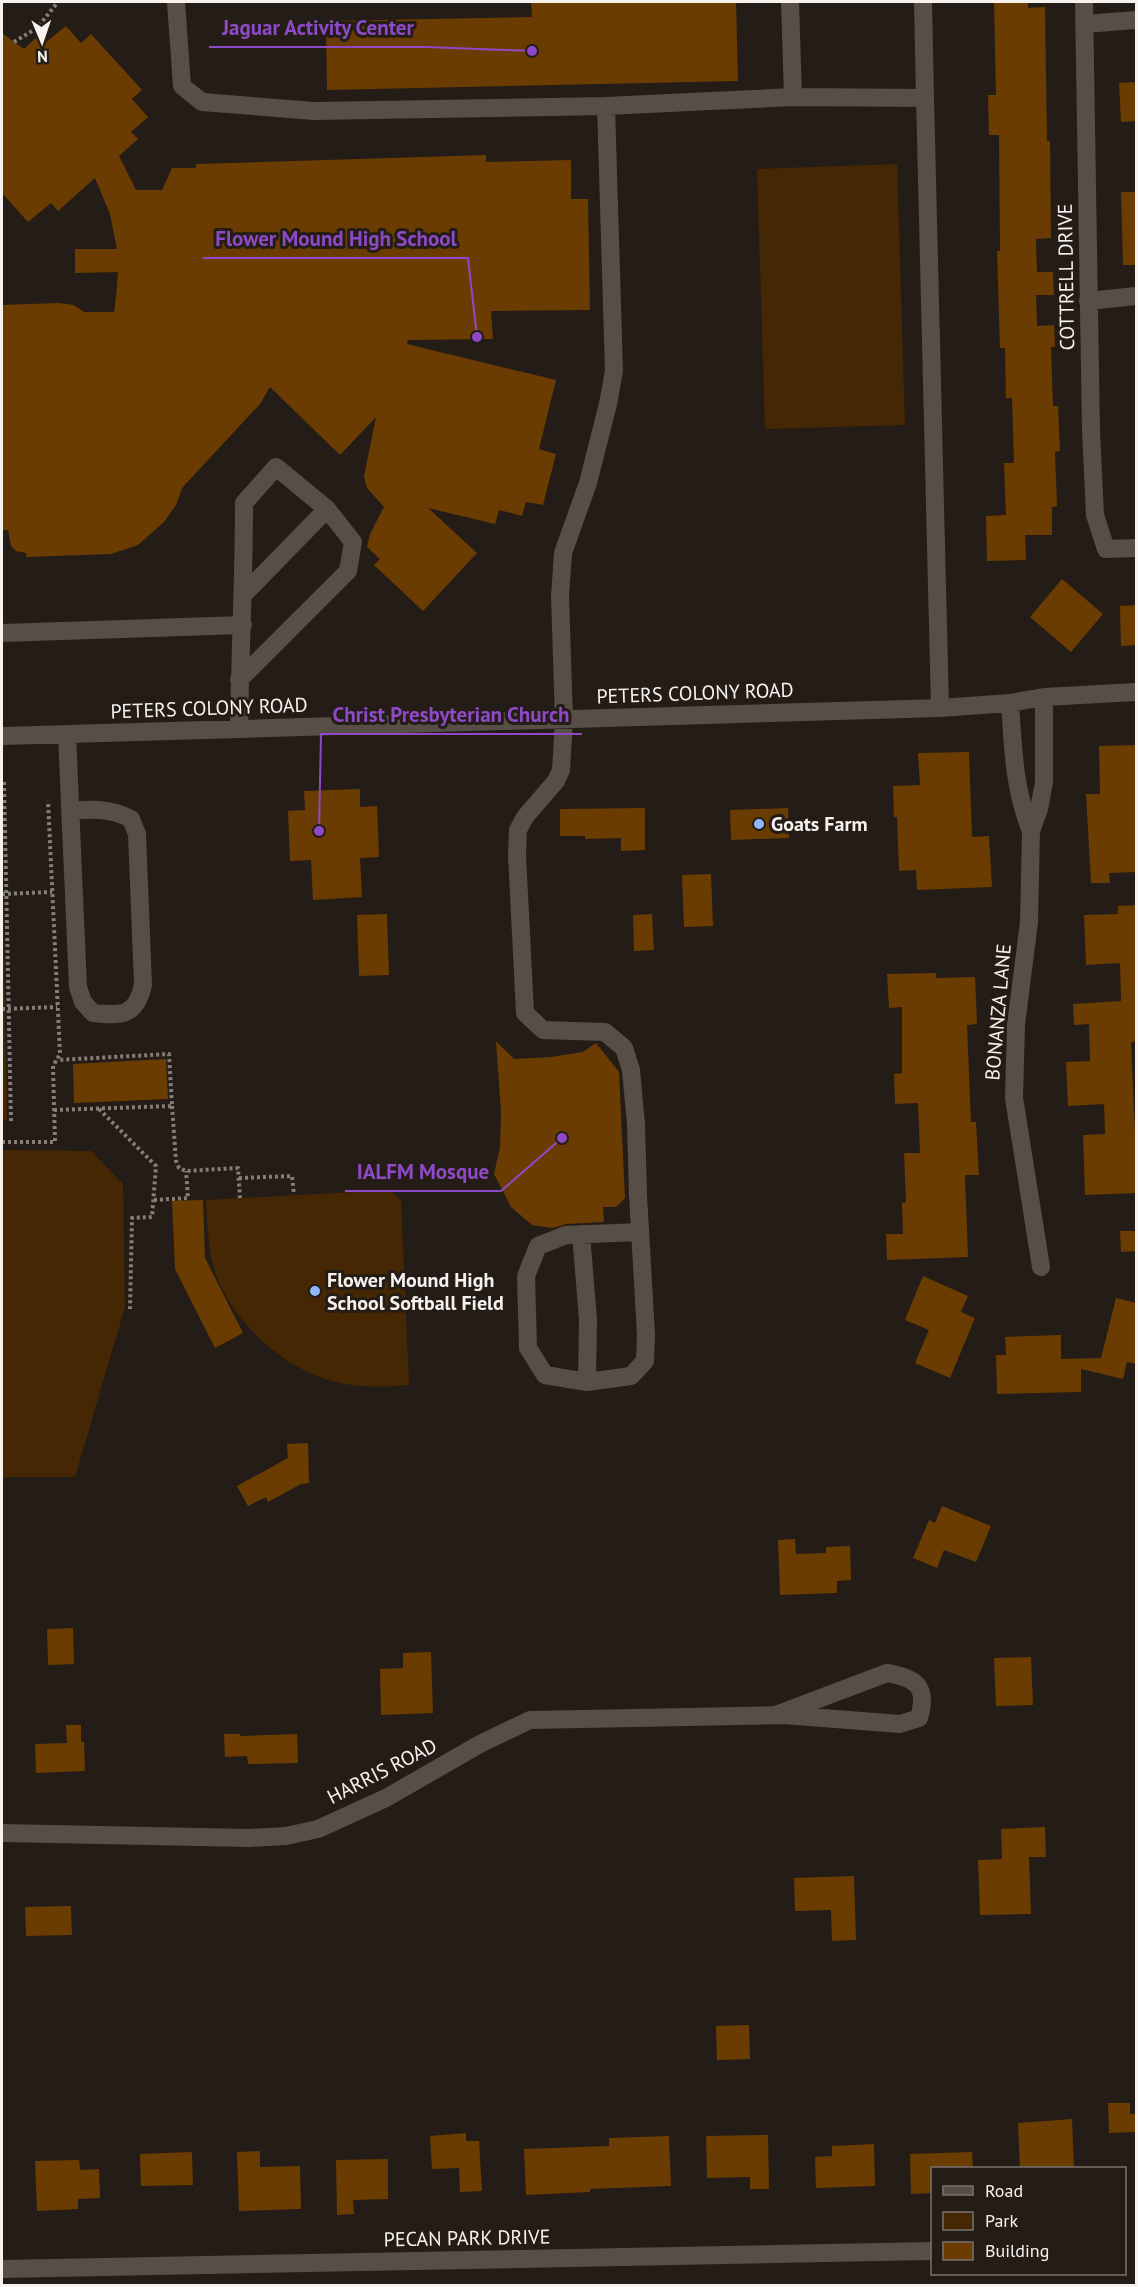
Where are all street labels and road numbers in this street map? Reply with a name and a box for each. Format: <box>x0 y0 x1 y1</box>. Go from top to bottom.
street label: COTTRELL DRIVE <box>1052 203 1080 351</box>
street label: PETERS COLONY ROAD <box>596 677 794 709</box>
street label: PETERS COLONY ROAD <box>110 692 308 724</box>
street label: BONANZA LANE <box>979 943 1017 1081</box>
street label: HARRIS ROAD <box>323 1732 441 1810</box>
street label: PECAN PARK DRIVE <box>383 2224 551 2252</box>

